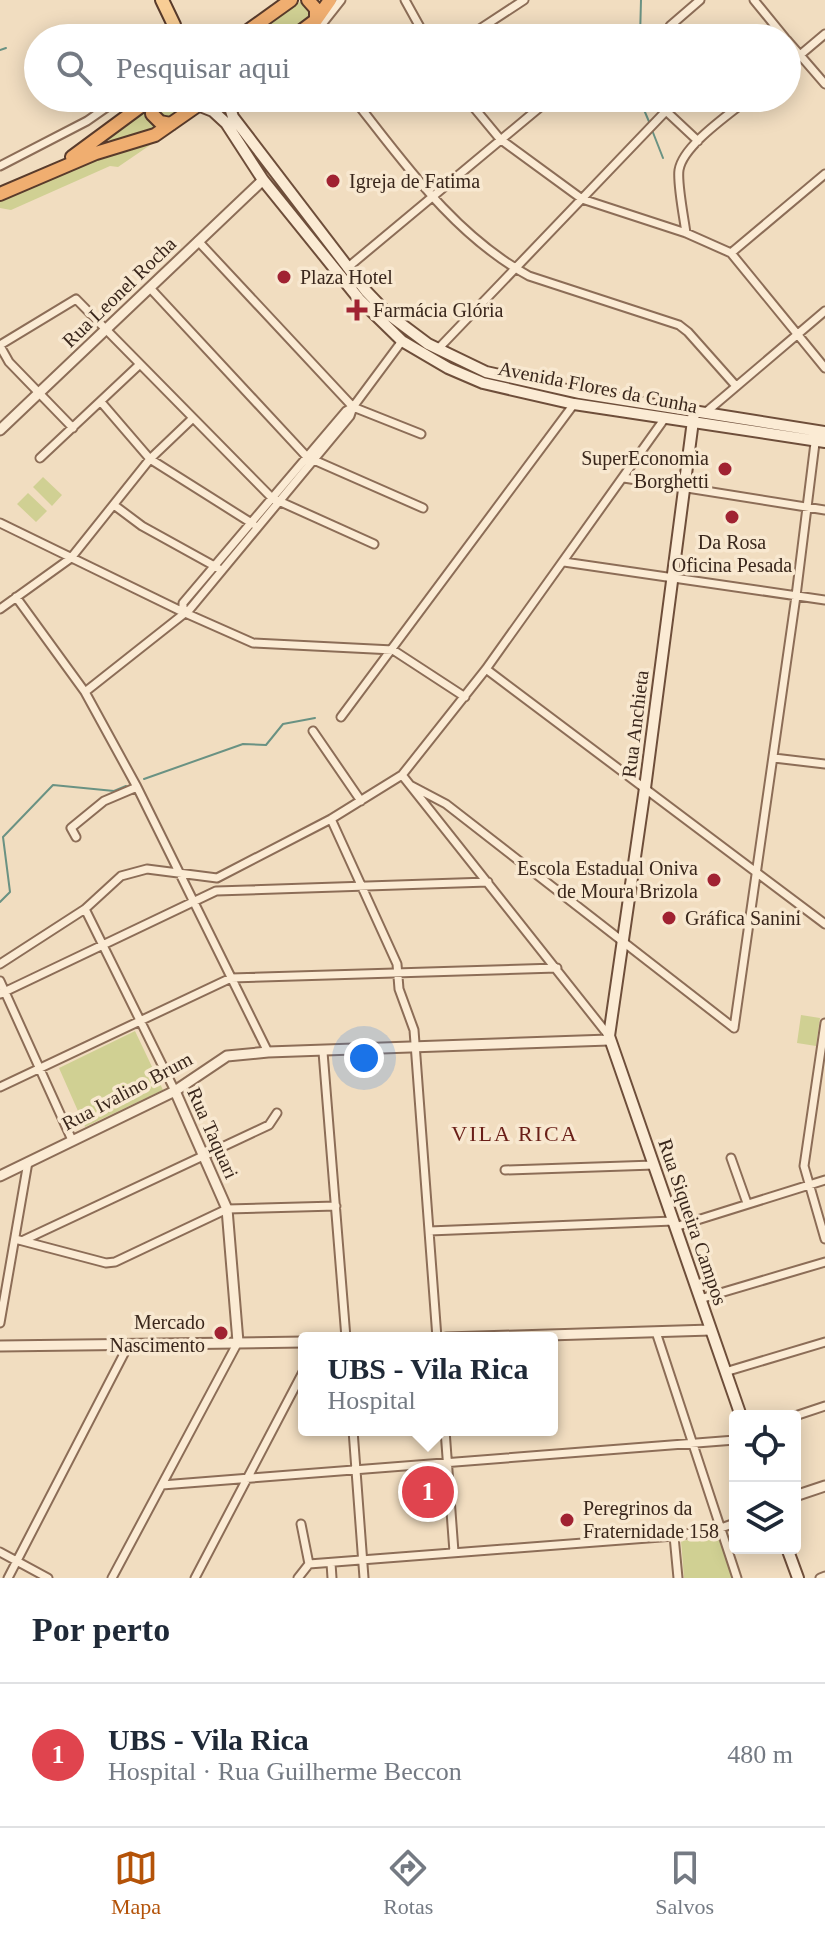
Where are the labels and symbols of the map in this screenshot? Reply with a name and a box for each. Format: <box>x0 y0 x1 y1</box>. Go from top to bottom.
place label: Igreja de Fatima <box>349 170 480 193</box>
marker: Igreja de Fatima <box>324 172 342 190</box>
street label: Rua Leonel Rocha <box>58 232 180 352</box>
place label: Plaza Hotel <box>300 266 393 288</box>
marker: Plaza Hotel <box>275 268 293 286</box>
place label: Farmácia Glória <box>373 299 504 321</box>
marker: Farmácia Glória <box>348 301 366 319</box>
street label: Avenida Flores da Cunha <box>497 357 700 417</box>
place label: SuperEconomia Borghetti <box>581 447 709 493</box>
marker: SuperEconomia Borghetti <box>716 460 734 478</box>
marker: Da Rosa Oficina Pesada <box>723 508 741 526</box>
place label: Da Rosa Oficina Pesada <box>672 531 792 576</box>
street label: Rua Anchieta <box>617 669 653 779</box>
place label: Escola Estadual Oniva de Moura Brizola <box>517 857 698 902</box>
marker: Escola Estadual Oniva de Moura Brizola <box>705 871 723 889</box>
place label: Gráfica Sanini <box>685 907 802 929</box>
marker: Gráfica Sanini <box>660 909 678 927</box>
your location <box>344 1038 384 1078</box>
street label: Rua Ivalino Brum <box>58 1047 196 1135</box>
street label: Rua Taquari <box>182 1084 243 1183</box>
district label: VILA RICA <box>451 1121 579 1146</box>
street label: Rua Siqueira Campos <box>653 1136 732 1309</box>
place label: Mercado Nascimento <box>109 1311 205 1356</box>
marker: Mercado Nascimento <box>212 1324 230 1342</box>
pin: 1 <box>402 1462 454 1522</box>
place label: Peregrinos da Fraternidade 158 <box>583 1497 719 1542</box>
marker: Peregrinos da Fraternidade 158 <box>558 1511 576 1529</box>

